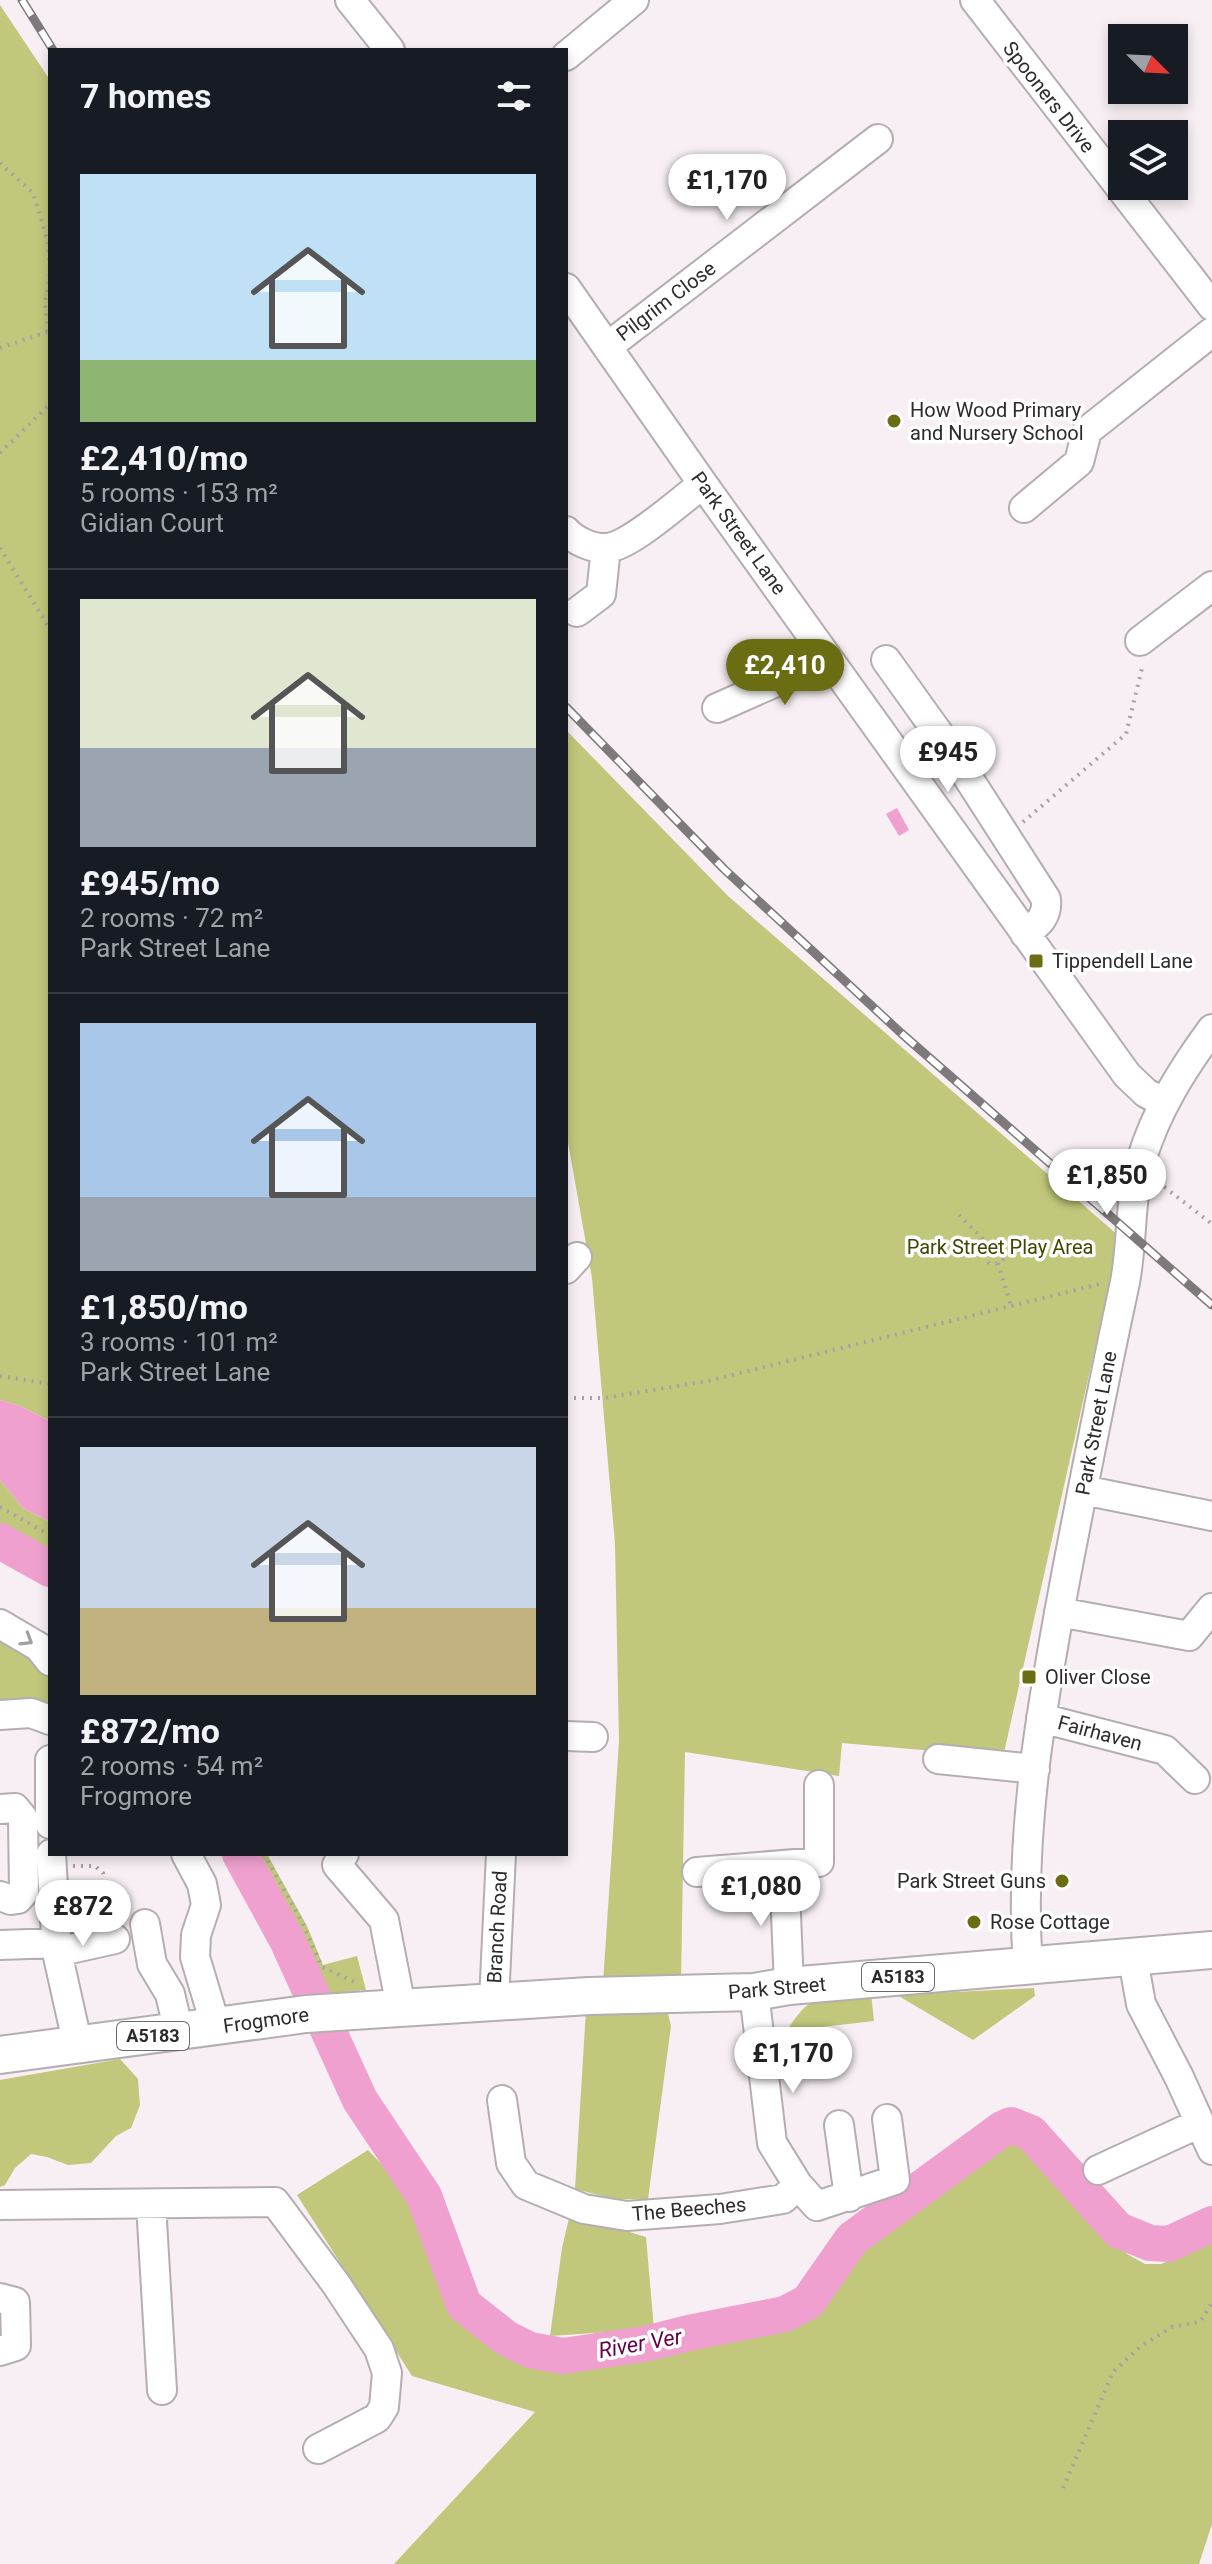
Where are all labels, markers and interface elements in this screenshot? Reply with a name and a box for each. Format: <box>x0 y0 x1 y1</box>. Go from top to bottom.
north arrow <box>1108 24 1188 104</box>
map controls <box>1108 24 1188 200</box>
street label: Spooners Drive <box>998 37 1100 157</box>
icon: filters <box>492 74 536 118</box>
text: 7 homes <box>80 76 211 116</box>
button: layers <box>1108 120 1188 200</box>
pin: £1,170 <box>662 154 792 222</box>
text: £1,170 <box>686 165 768 195</box>
icon: home <box>236 226 380 370</box>
street label: Pilgrim Close <box>612 256 720 346</box>
place label: How Wood Primary and Nursery School <box>910 398 1084 445</box>
marker: How Wood Primary and Nursery School <box>885 412 903 430</box>
text: £2,410/mo <box>80 438 248 478</box>
street label: Park Street Lane <box>686 467 792 599</box>
text: 5 rooms · 153 m² <box>80 478 278 508</box>
text: Gidian Court <box>80 508 224 538</box>
pin: £2,410 <box>720 639 850 707</box>
text: £2,410 <box>744 650 826 680</box>
icon: home <box>236 651 380 795</box>
pin: £945 <box>901 726 995 794</box>
text: £945 <box>918 737 978 767</box>
text: £945/mo <box>80 863 220 903</box>
text: 2 rooms · 72 m² <box>80 903 263 933</box>
text: Park Street Lane <box>80 933 270 963</box>
place label: Tippendell Lane <box>1052 949 1193 973</box>
marker: Tippendell Lane <box>1027 952 1045 970</box>
icon: home <box>236 1075 380 1219</box>
pin: £1,850 <box>1042 1149 1172 1217</box>
text: £1,850 <box>1066 1160 1148 1190</box>
park label: Park Street Play Area <box>907 1235 1093 1259</box>
text: £1,850/mo <box>80 1287 248 1327</box>
text: 3 rooms · 101 m² <box>80 1327 278 1357</box>
street label: Park Street Lane <box>1070 1349 1122 1497</box>
text: Park Street Lane <box>80 1357 270 1387</box>
icon: home <box>236 1499 380 1643</box>
one-way arrow <box>18 1630 33 1646</box>
place label: Oliver Close <box>1045 1665 1151 1689</box>
marker: Oliver Close <box>1020 1668 1038 1686</box>
street label: Fairhaven <box>1055 1710 1145 1756</box>
text: £872/mo <box>80 1711 220 1751</box>
text: 2 rooms · 54 m² <box>80 1751 263 1781</box>
text: Frogmore <box>80 1781 192 1811</box>
pin: £1,080 <box>696 1860 826 1928</box>
place label: Park Street Guns <box>897 1869 1046 1893</box>
street label: Branch Road <box>482 1870 512 1984</box>
text: £1,080 <box>720 1871 802 1901</box>
marker: Park Street Guns <box>1053 1872 1071 1890</box>
pin: £872 <box>36 1880 130 1948</box>
text: £872 <box>53 1891 113 1921</box>
place label: Rose Cottage <box>990 1910 1110 1934</box>
marker: Rose Cottage <box>965 1913 983 1931</box>
road number: A5183 <box>862 1963 934 1991</box>
street label: Park Street <box>727 1972 827 2004</box>
street label: Frogmore <box>222 2002 310 2038</box>
road number: A5183 <box>117 2022 189 2050</box>
pin: £1,170 <box>728 2027 858 2095</box>
text: £1,170 <box>752 2038 834 2068</box>
street label: The Beeches <box>631 2192 747 2226</box>
water label: River Ver <box>596 2324 684 2363</box>

